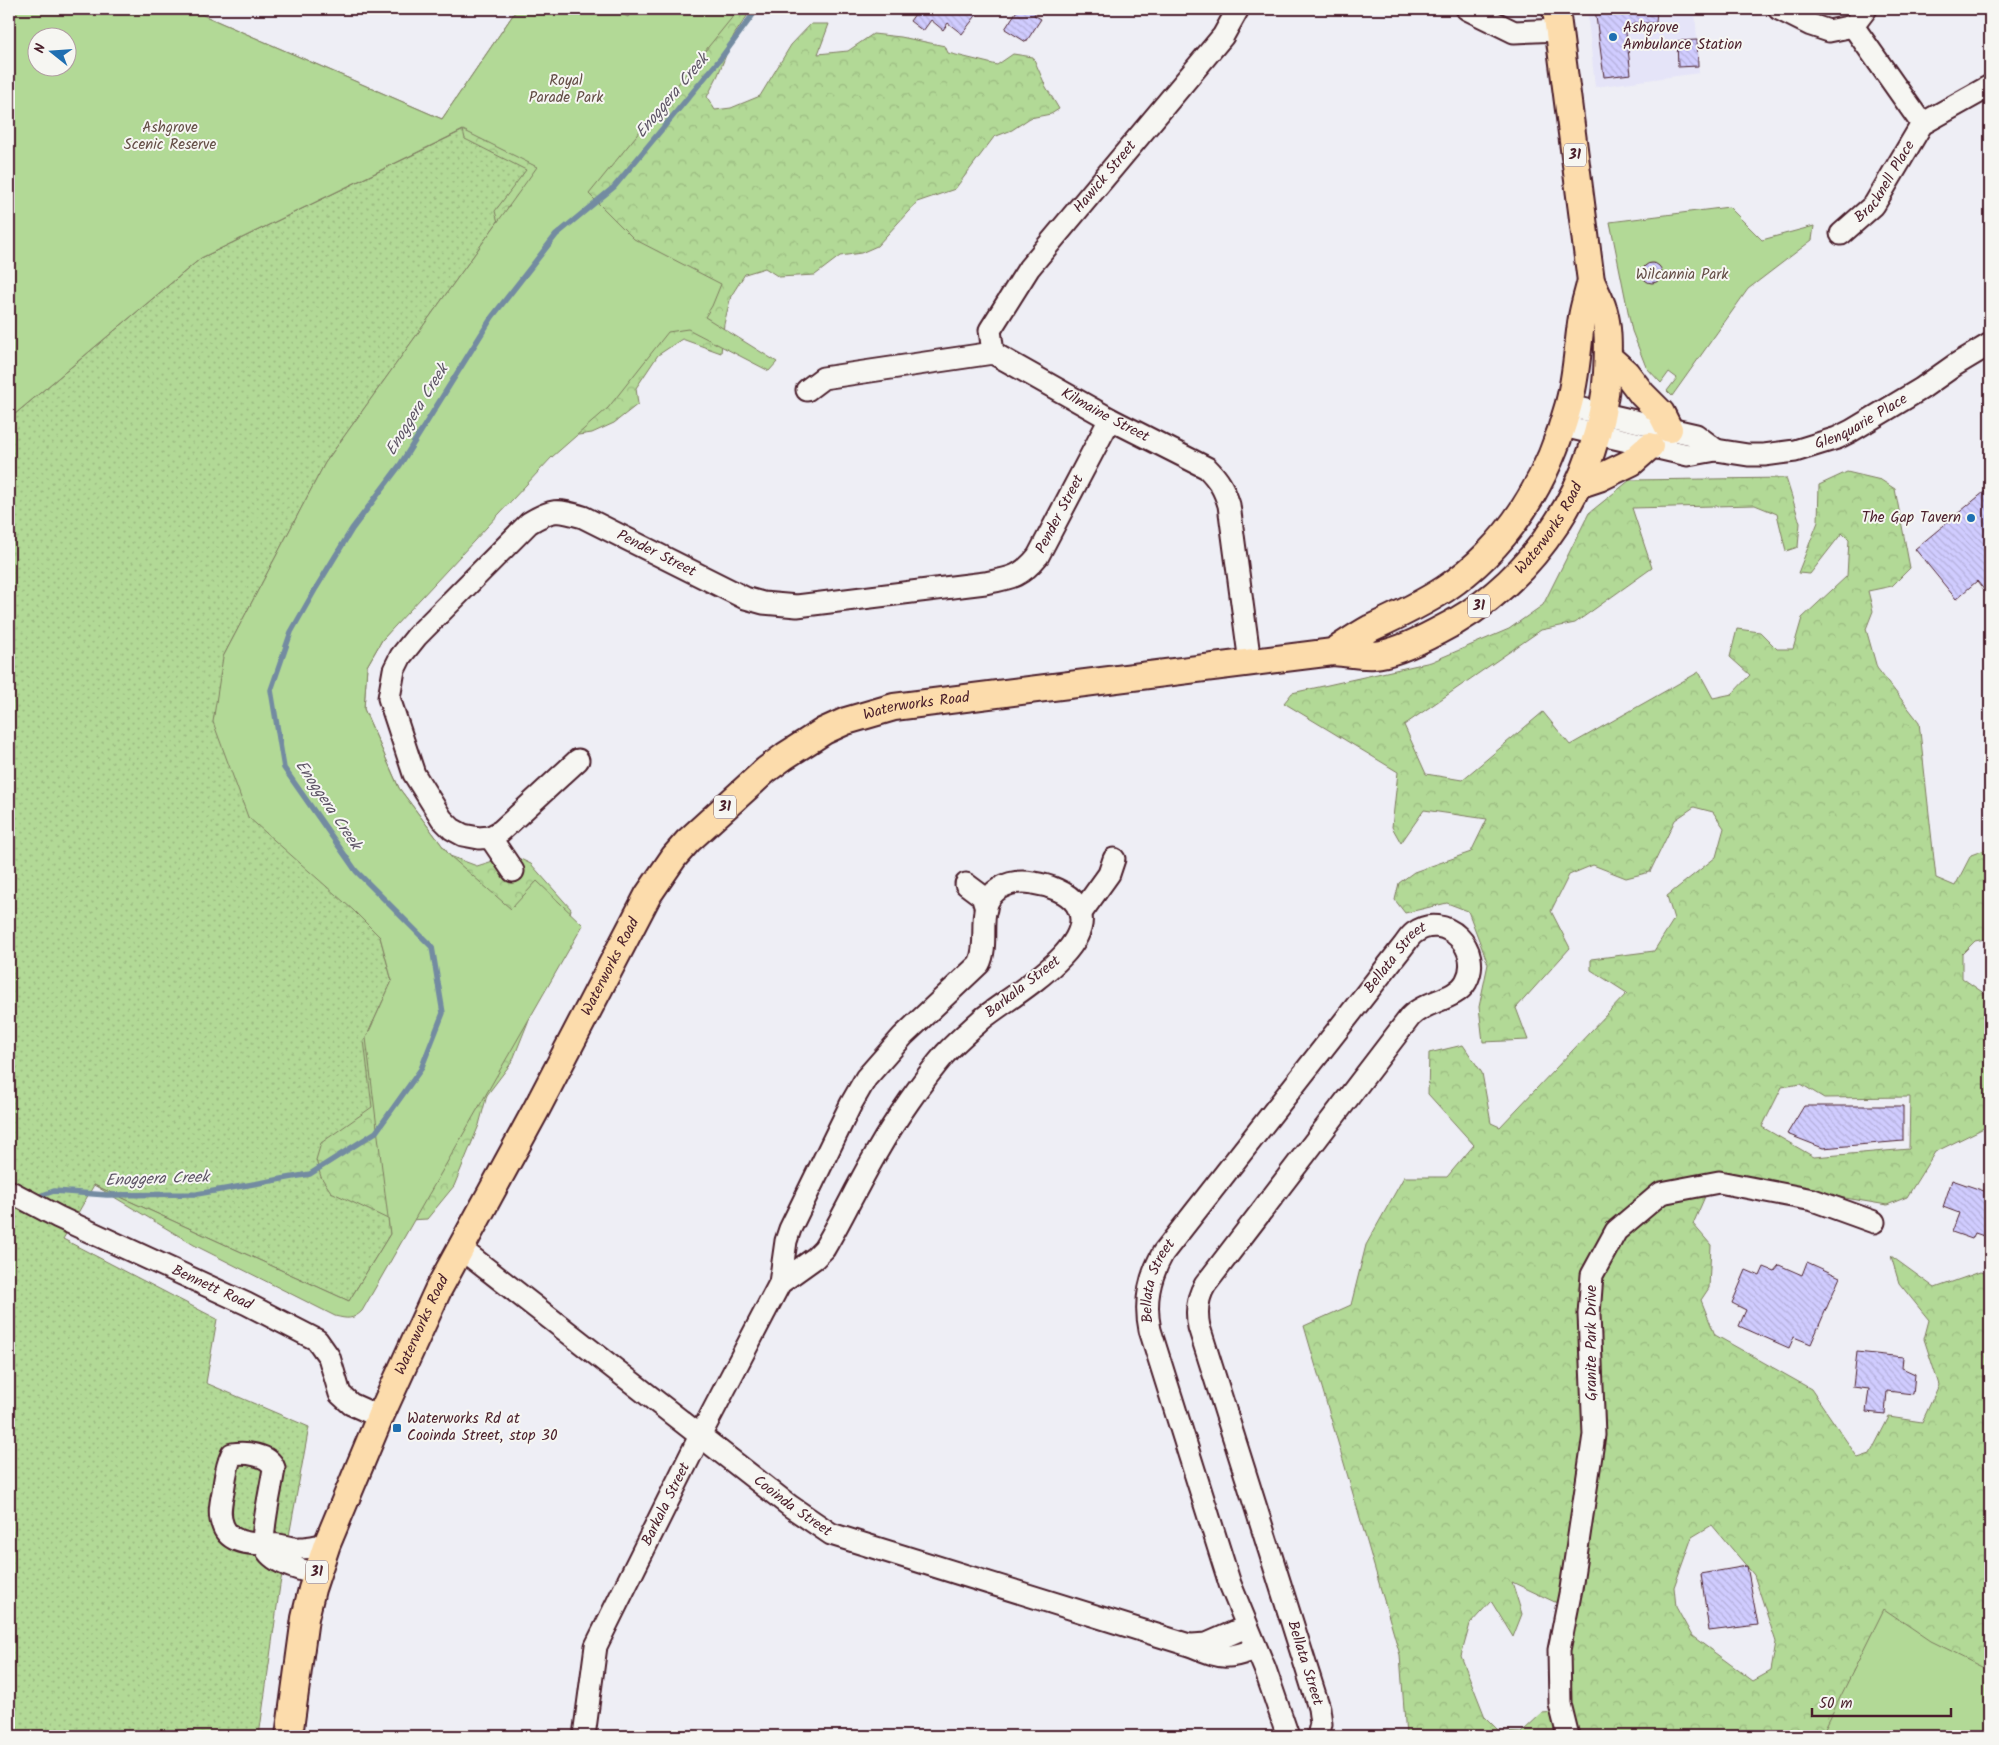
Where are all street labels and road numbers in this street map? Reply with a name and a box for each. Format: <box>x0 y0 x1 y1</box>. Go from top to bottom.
street label: Hawick Street <box>1067 135 1143 219</box>
street label: Bracknell Place <box>1849 136 1922 229</box>
road number: 31 <box>1564 144 1586 166</box>
street label: Kilmaine Street <box>1056 382 1154 449</box>
street label: Glenquarie Place <box>1812 387 1913 456</box>
street label: Pender Street <box>1029 470 1091 558</box>
street label: Waterworks Road <box>1509 478 1590 580</box>
street label: Pender Street <box>612 524 700 584</box>
road number: 31 <box>1468 594 1490 618</box>
street label: Waterworks Road <box>860 686 971 727</box>
road number: 31 <box>714 796 736 819</box>
street label: Waterworks Road <box>575 913 646 1020</box>
street label: Bellata Street <box>1358 916 1430 999</box>
street label: Barkala Street <box>980 950 1066 1024</box>
street label: Bellata Street <box>1135 1234 1182 1324</box>
street label: Bennett Road <box>168 1259 257 1317</box>
street label: Waterworks Road <box>389 1270 456 1379</box>
street label: Granite Park Drive <box>1580 1285 1604 1401</box>
street label: Barkala Street <box>635 1458 697 1550</box>
street label: Cooinda Street <box>748 1469 837 1543</box>
road number: 31 <box>306 1560 328 1584</box>
street label: Bellata Street <box>1280 1618 1330 1709</box>

